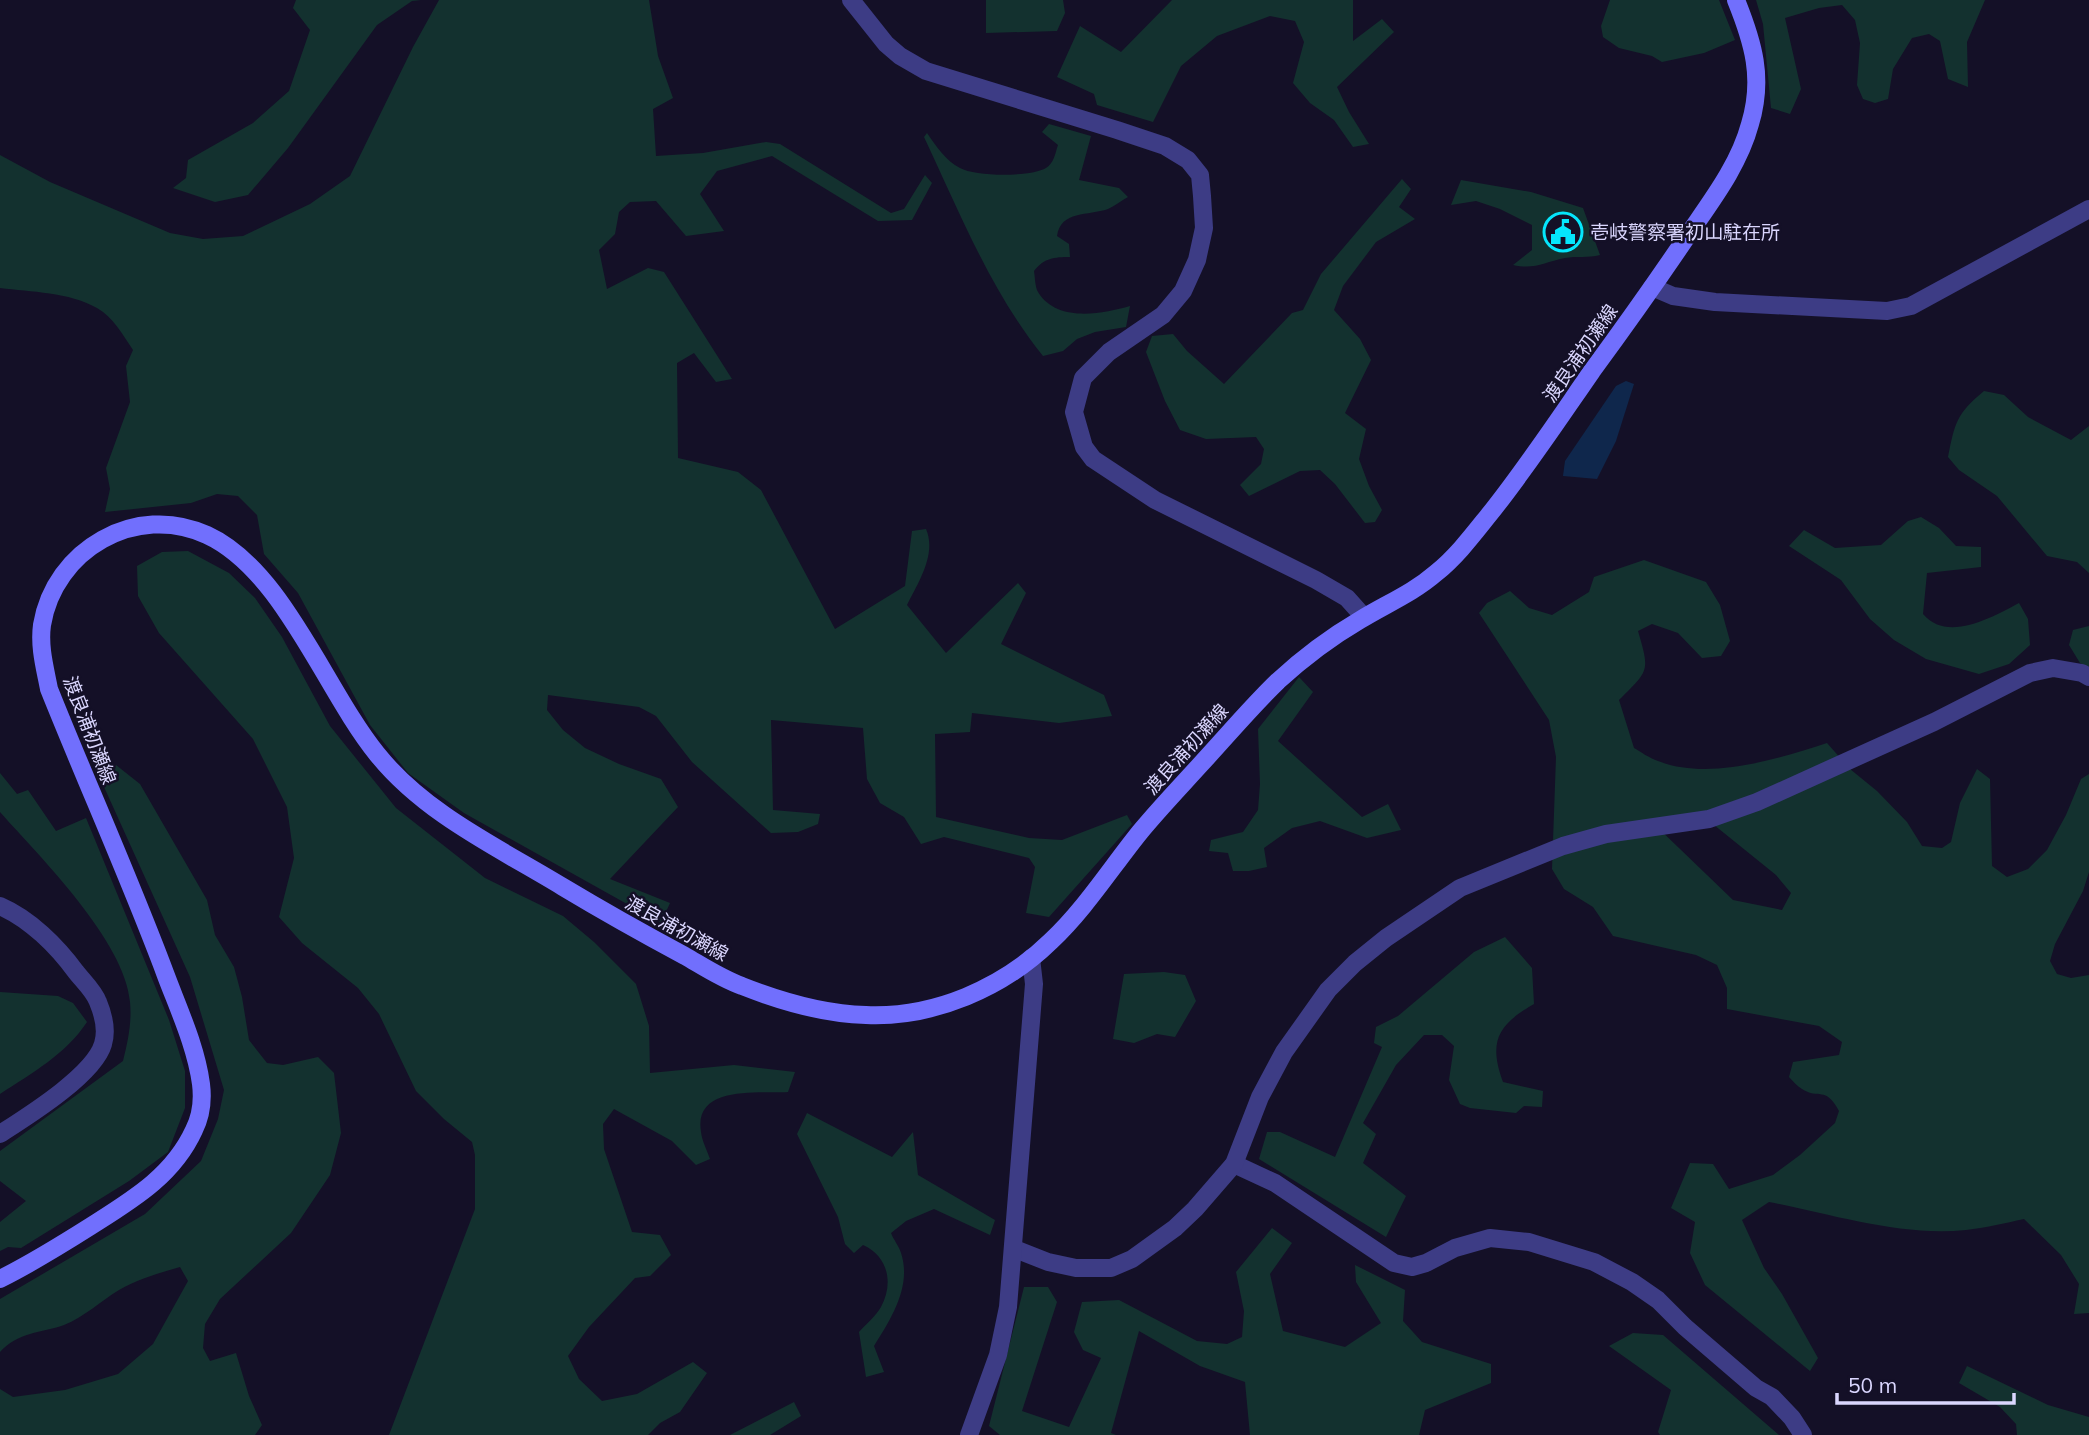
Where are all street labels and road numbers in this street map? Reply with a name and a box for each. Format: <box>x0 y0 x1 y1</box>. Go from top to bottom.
street label: 渡良浦初瀬線 <box>1537 299 1623 407</box>
street label: 渡良浦初瀬線 <box>58 672 122 788</box>
street label: 渡良浦初瀬線 <box>1139 699 1233 799</box>
street label: 渡良浦初瀬線 <box>621 890 733 966</box>

